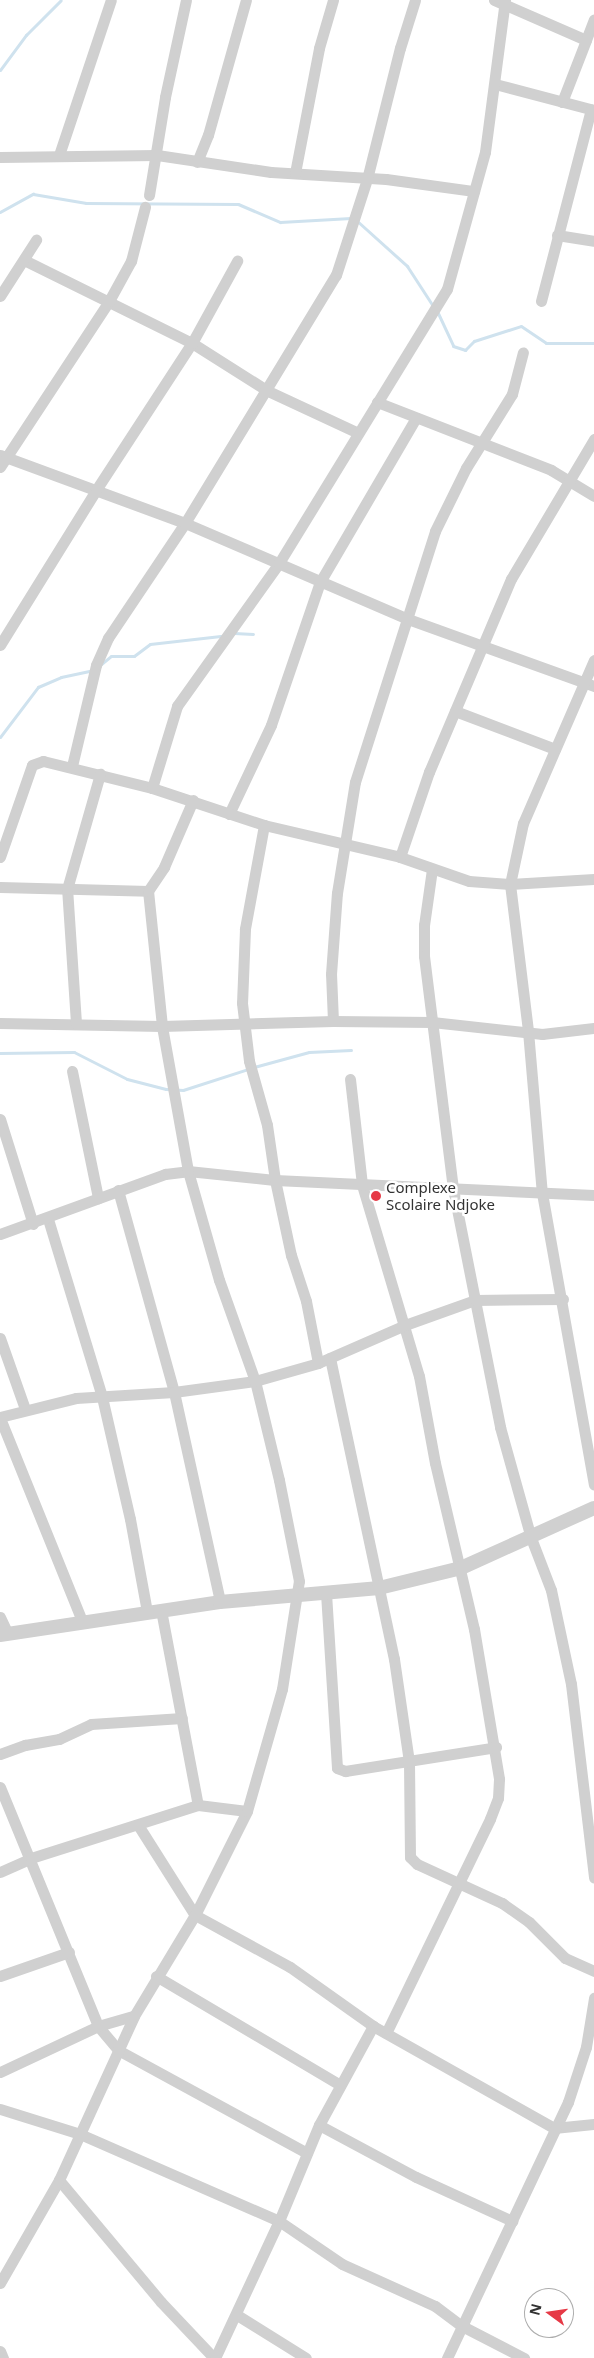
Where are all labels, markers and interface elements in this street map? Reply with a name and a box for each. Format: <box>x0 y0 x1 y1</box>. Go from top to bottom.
place label: Complexe Scolaire Ndjoke <box>386 1178 495 1213</box>
marker: Complexe Scolaire Ndjoke <box>370 1190 382 1202</box>
north arrow <box>524 2288 574 2338</box>
text: N <box>524 2302 546 2317</box>

